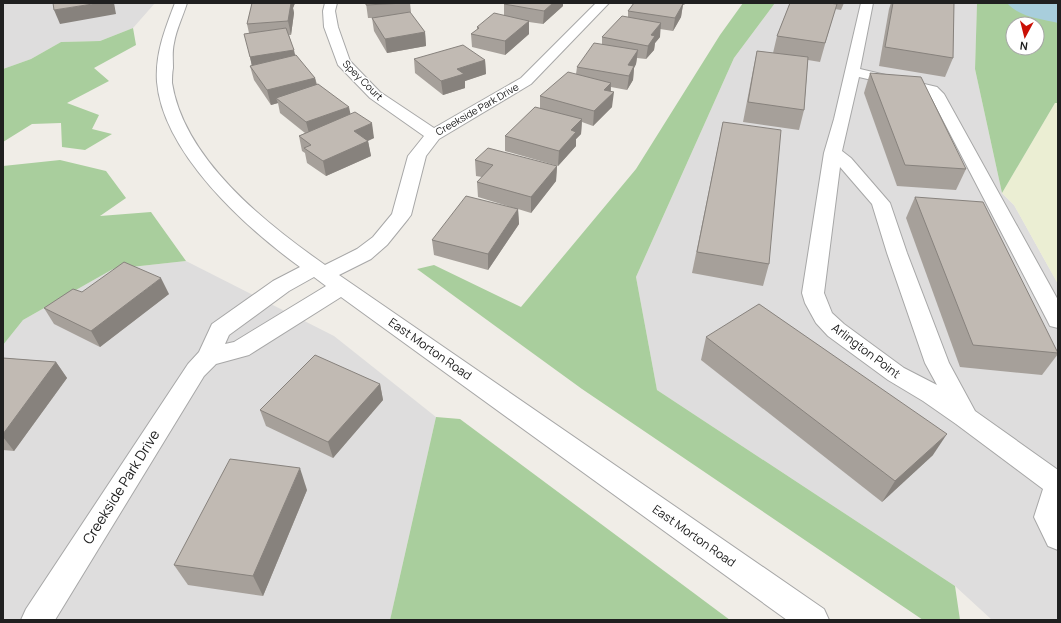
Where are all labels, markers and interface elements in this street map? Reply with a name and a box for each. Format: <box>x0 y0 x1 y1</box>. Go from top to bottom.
north arrow <box>1005 16 1045 56</box>
text: N <box>1019 38 1029 54</box>
street label: Spey Court <box>340 57 386 103</box>
street label: Creekside Park Drive <box>433 79 521 139</box>
street label: East Morton Road <box>385 313 475 384</box>
street label: Arlington Point <box>828 319 904 382</box>
street label: Creekside Park Drive <box>78 426 163 547</box>
street label: East Morton Road <box>649 500 739 571</box>

